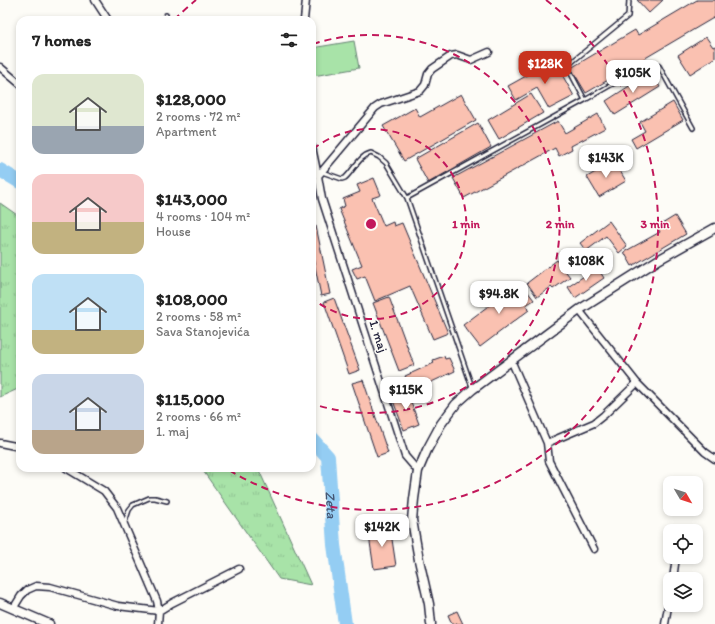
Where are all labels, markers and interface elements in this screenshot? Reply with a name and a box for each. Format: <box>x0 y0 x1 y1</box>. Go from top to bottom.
icon: filters <box>278 29 300 51</box>
text: 7 homes <box>32 30 92 50</box>
pin: $128K <box>517 51 573 85</box>
text: $128K <box>528 56 562 71</box>
pin: $105K <box>605 60 661 94</box>
text: $105K <box>615 65 651 80</box>
text: $128,000 <box>156 89 226 109</box>
icon: home <box>64 90 112 138</box>
text: 2 rooms · 72 m² <box>156 109 241 124</box>
text: Apartment <box>156 124 217 139</box>
pin: $143K <box>578 145 634 179</box>
text: $143K <box>588 150 624 165</box>
text: $143,000 <box>156 189 227 209</box>
icon: home <box>64 190 112 238</box>
text: 4 rooms · 104 m² <box>156 209 250 224</box>
centre of rings <box>364 217 378 231</box>
text: 1 min <box>452 217 481 231</box>
text: 2 min <box>546 217 575 231</box>
text: 3 min <box>641 217 670 231</box>
text: House <box>156 224 191 239</box>
pin: $108K <box>558 248 614 282</box>
text: $108K <box>568 253 604 268</box>
pin: $94.8K <box>466 281 532 315</box>
text: $94.8K <box>479 286 519 301</box>
text: $108,000 <box>156 289 228 309</box>
icon: home <box>64 290 112 338</box>
text: 2 rooms · 58 m² <box>156 309 241 324</box>
street label: 1. maj <box>366 318 391 354</box>
text: Sava Stanojevića <box>156 324 250 339</box>
pin: $115K <box>378 377 434 411</box>
text: $115K <box>389 382 423 397</box>
text: $115,000 <box>156 389 225 409</box>
icon: home <box>64 390 112 438</box>
text: 2 rooms · 66 m² <box>156 409 241 424</box>
text: 1. maj <box>156 424 189 439</box>
north arrow <box>663 476 703 516</box>
map controls <box>663 476 703 612</box>
water label: Zeta <box>321 491 340 520</box>
pin: $142K <box>354 514 410 548</box>
text: $142K <box>364 519 400 534</box>
button: locate <box>663 524 703 564</box>
button: layers <box>663 572 703 612</box>

